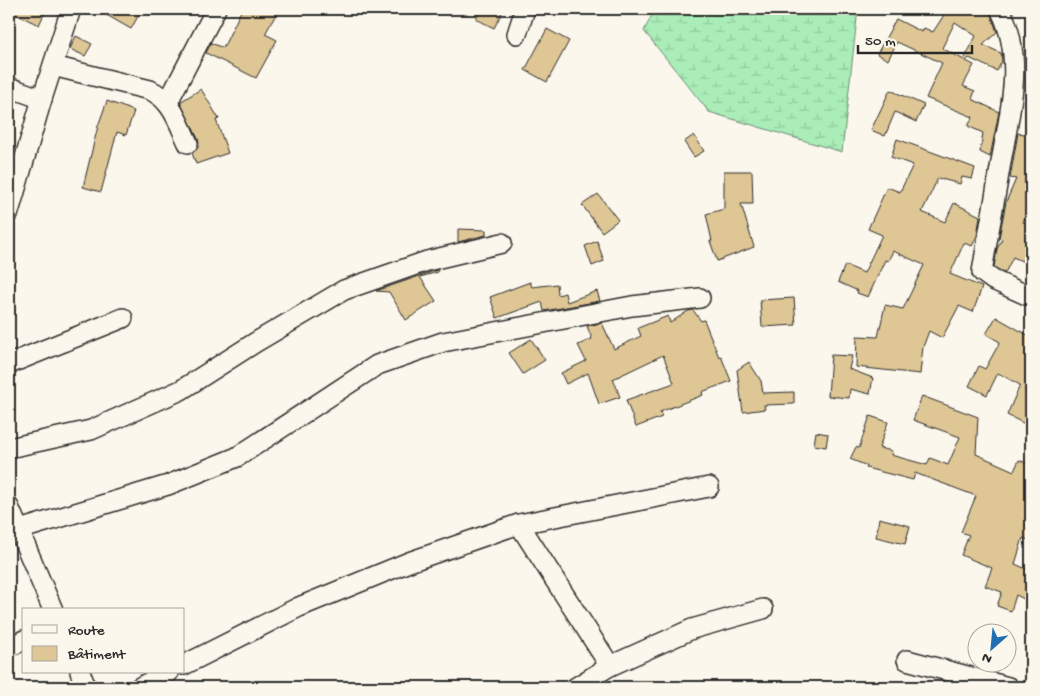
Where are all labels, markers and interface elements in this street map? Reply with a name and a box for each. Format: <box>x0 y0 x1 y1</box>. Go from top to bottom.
scale bar <box>858 22 971 54</box>
text: 50 m <box>865 33 896 51</box>
legend <box>22 608 185 674</box>
text: Route <box>68 622 105 640</box>
north arrow <box>968 624 1018 674</box>
text: Bâtiment <box>67 646 127 664</box>
text: N <box>979 648 995 667</box>

